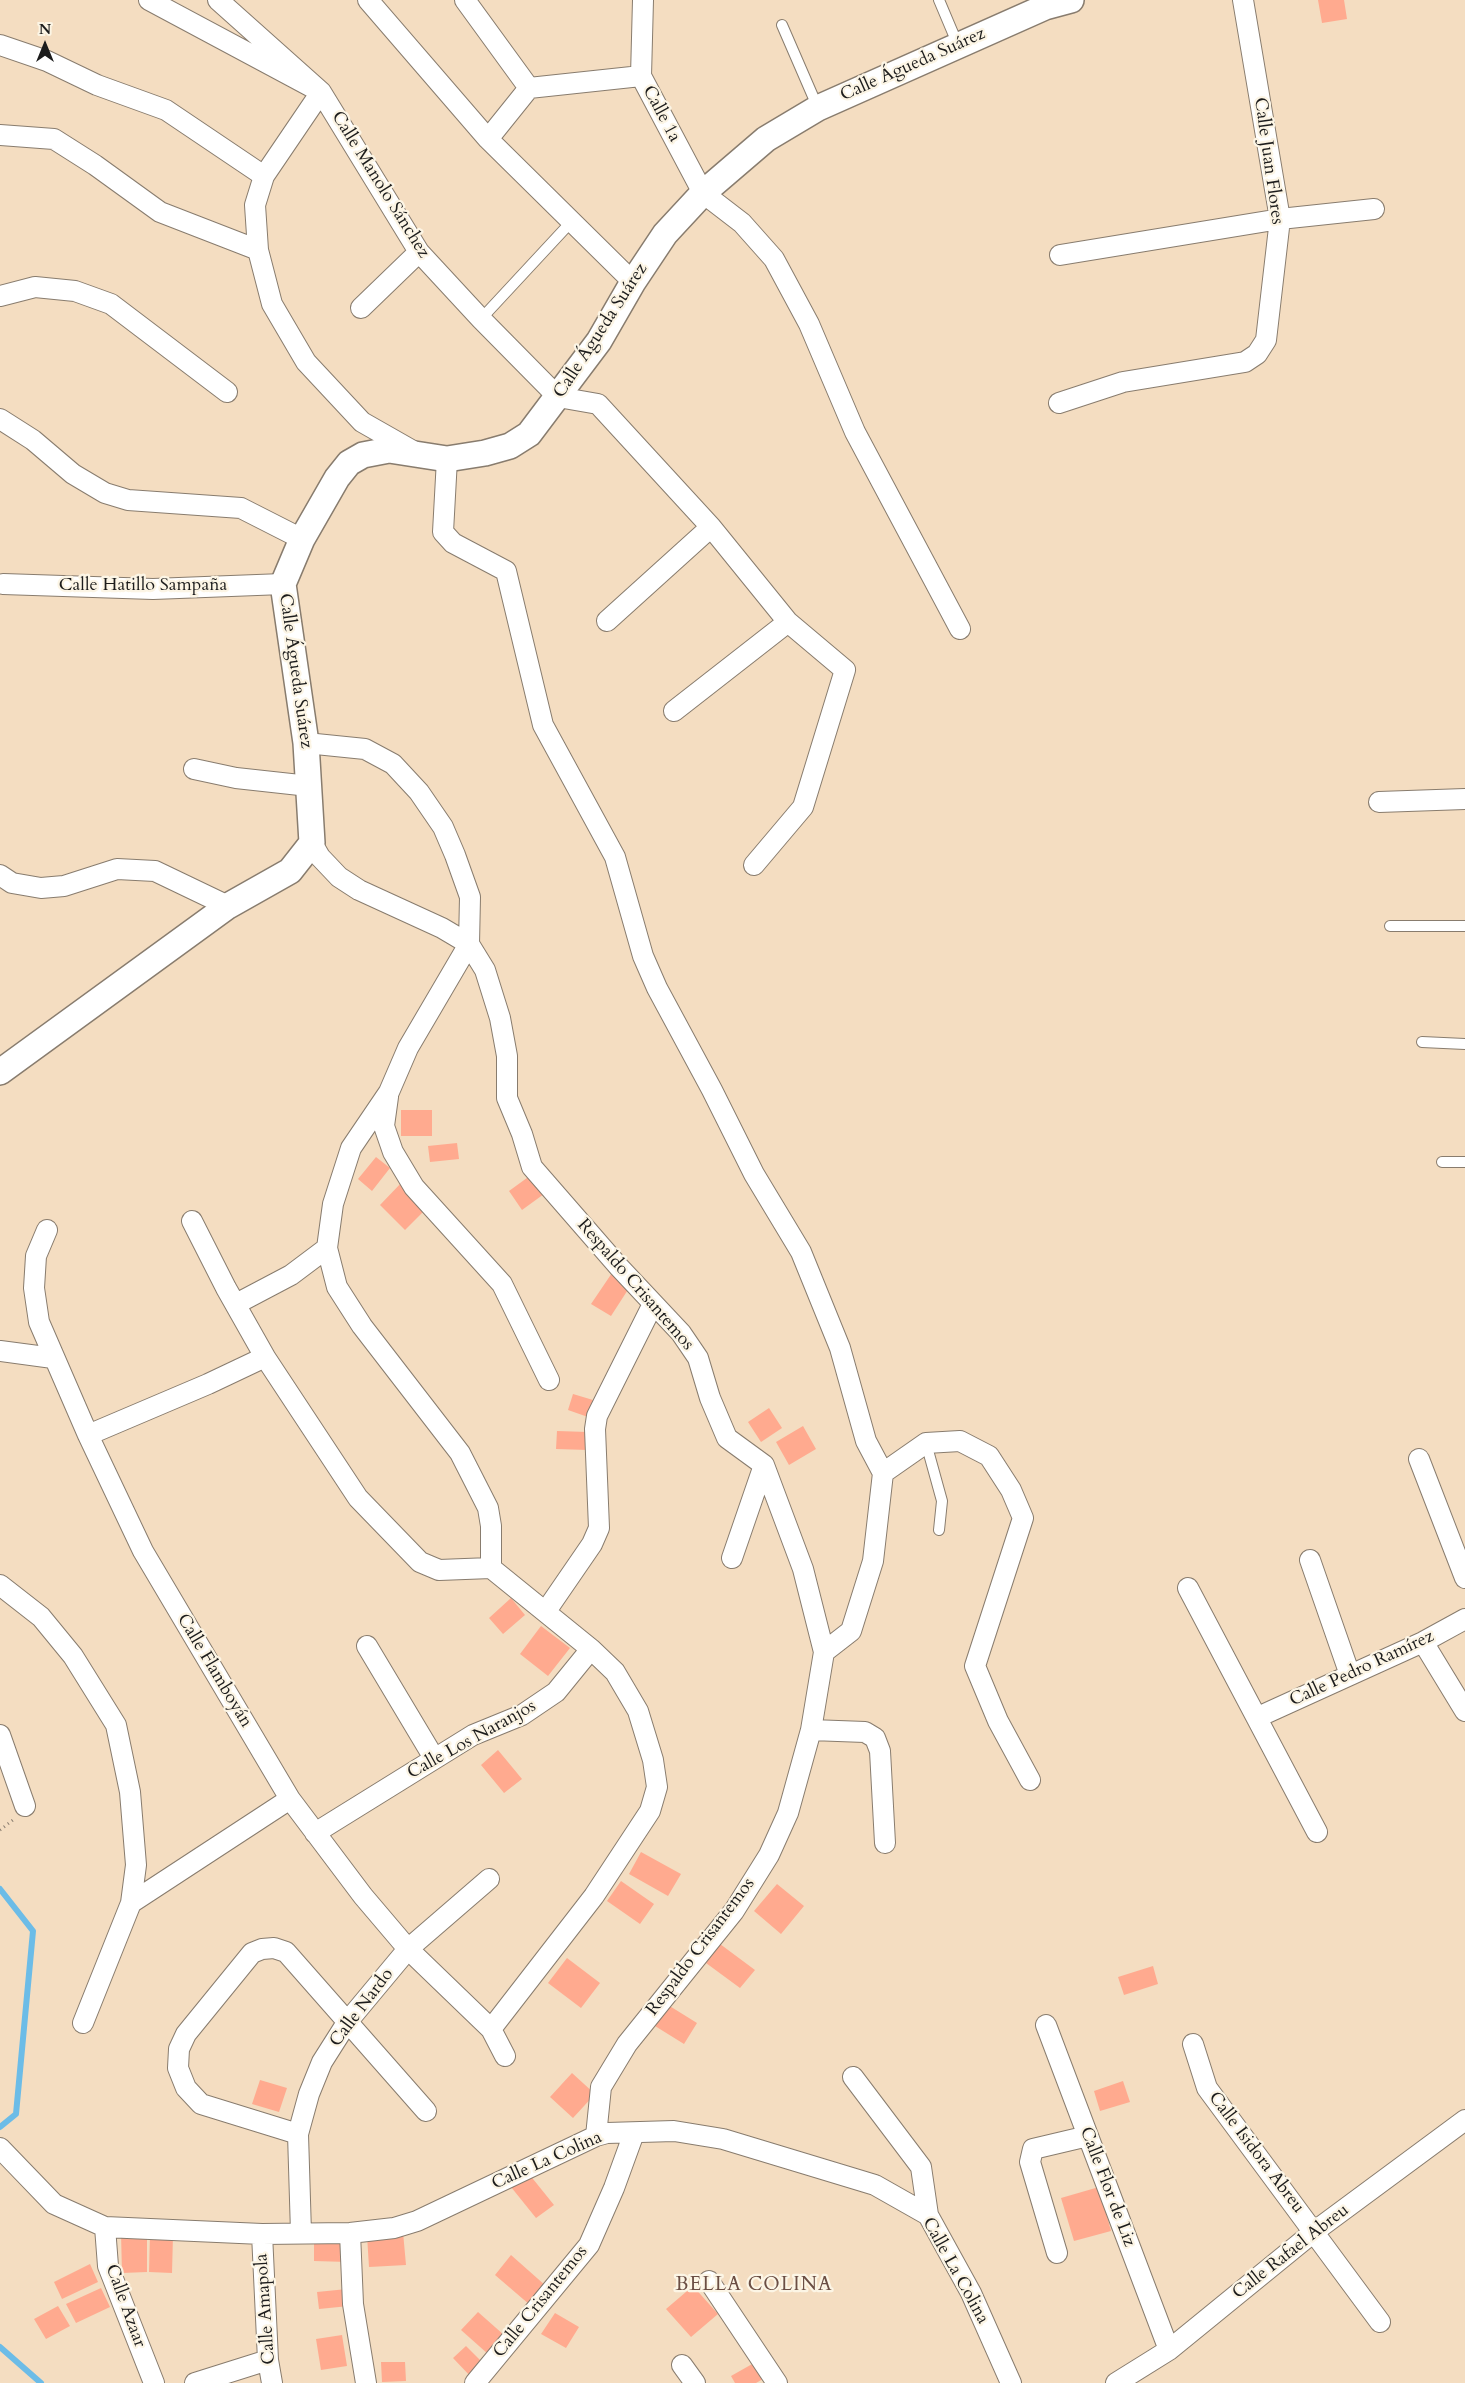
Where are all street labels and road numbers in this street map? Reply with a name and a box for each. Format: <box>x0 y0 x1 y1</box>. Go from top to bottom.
street label: Calle Águeda Suárez <box>837 23 989 107</box>
street label: Calle 1a <box>637 82 685 146</box>
street label: Calle Juan Flores <box>1248 96 1288 226</box>
street label: Calle Manolo Sánchez <box>326 108 434 262</box>
street label: Calle Águeda Suárez <box>549 260 653 402</box>
street label: Calle Hatillo Sampaña <box>59 575 227 597</box>
street label: Calle Águeda Suárez <box>273 592 317 750</box>
street label: Respaldo Crisantemos <box>572 1215 698 1355</box>
street label: Calle Flamboyán <box>172 1610 256 1732</box>
street label: Calle Pedro Ramírez <box>1286 1626 1438 1712</box>
street label: Calle Los Naranjos <box>404 1696 540 1784</box>
street label: Respaldo Crisantemos <box>642 1874 760 2020</box>
street label: Calle Nardo <box>325 1964 399 2052</box>
street label: Calle Isidora Abreu <box>1203 2088 1309 2218</box>
street label: Calle Flor de Liz <box>1074 2124 1140 2250</box>
street label: Calle La Colina <box>489 2127 605 2195</box>
street label: Calle Rafael Abreu <box>1228 2200 1354 2304</box>
street label: Calle La Colina <box>917 2214 993 2328</box>
street label: Calle Crisantemos <box>489 2242 593 2362</box>
street label: Calle Amapola <box>251 2253 281 2365</box>
street label: Calle Azaar <box>100 2262 150 2350</box>

